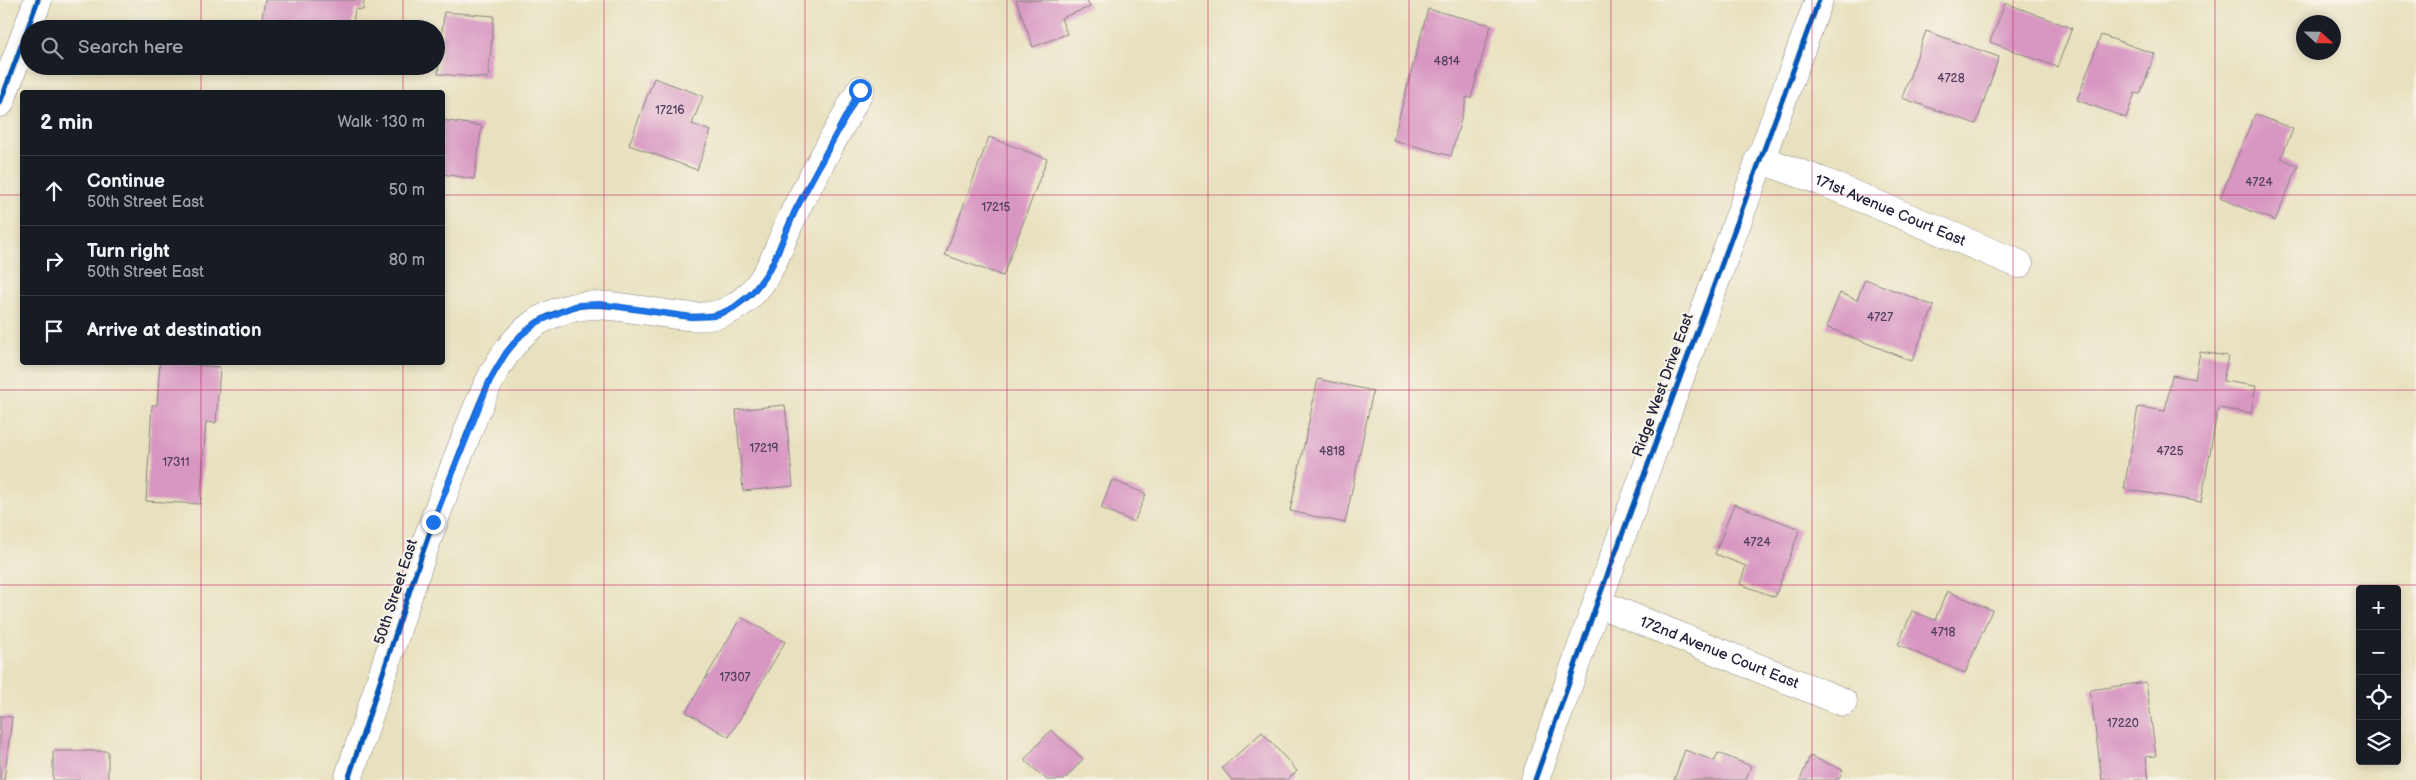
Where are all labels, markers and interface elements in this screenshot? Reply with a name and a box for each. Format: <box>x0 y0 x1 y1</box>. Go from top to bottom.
north arrow <box>2296 15 2341 60</box>
search box <box>20 20 445 75</box>
icon: search <box>38 34 66 62</box>
text: Search here <box>78 36 183 59</box>
house number: 4814 <box>1434 54 1461 69</box>
house number: 4728 <box>1937 71 1965 86</box>
route start <box>849 79 872 102</box>
house number: 17216 <box>655 103 685 118</box>
text: 2 min <box>40 110 93 135</box>
text: Walk · 130 m <box>337 113 425 132</box>
text: Continue <box>87 170 165 193</box>
street label: 171st Avenue Court East <box>1813 170 1969 250</box>
house number: 4724 <box>2245 175 2273 190</box>
icon: ahead <box>40 177 68 205</box>
text: 50 m <box>389 181 425 200</box>
text: 50th Street East <box>87 193 204 212</box>
house number: 17215 <box>982 200 1011 215</box>
text: Turn right <box>87 240 170 263</box>
icon: right <box>40 247 68 275</box>
text: 80 m <box>389 251 425 270</box>
text: 50th Street East <box>87 263 204 282</box>
street label: Ridge West Drive East <box>1628 310 1698 459</box>
house number: 4727 <box>1867 310 1893 325</box>
icon: arrive <box>40 317 68 345</box>
text: Arrive at destination <box>87 319 262 342</box>
house number: 17219 <box>749 441 779 456</box>
house number: 4818 <box>1319 444 1345 459</box>
house number: 4725 <box>2156 444 2184 459</box>
house number: 17311 <box>162 455 190 470</box>
route end <box>422 511 445 534</box>
house number: 4724 <box>1743 535 1771 550</box>
street label: 50th Street East <box>370 537 422 647</box>
map controls <box>2356 585 2401 765</box>
button: + <box>2356 585 2401 630</box>
street label: 172nd Avenue Court East <box>1637 612 1802 693</box>
house number: 4718 <box>1931 625 1955 640</box>
button: − <box>2356 630 2401 675</box>
house number: 17307 <box>720 670 751 685</box>
button: locate <box>2356 675 2401 720</box>
house number: 17220 <box>2107 716 2139 731</box>
button: layers <box>2356 720 2401 765</box>

